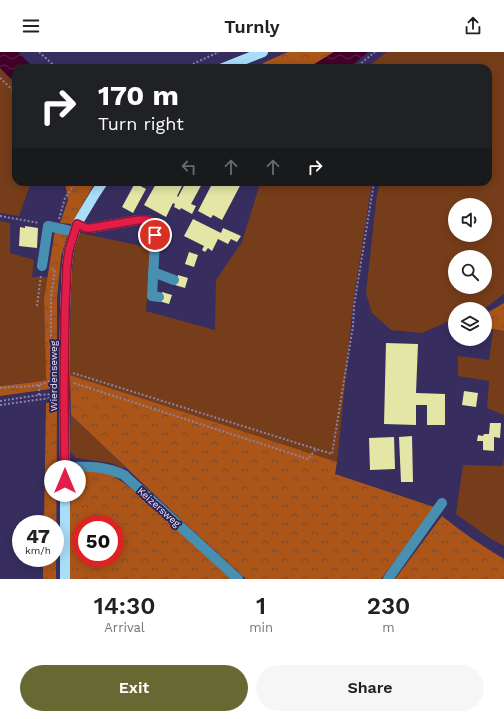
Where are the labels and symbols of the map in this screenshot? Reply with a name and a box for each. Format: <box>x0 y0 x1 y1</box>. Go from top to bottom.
pin <box>138 218 172 252</box>
street label: Wierdenseweg <box>48 340 59 411</box>
position arrow <box>44 460 86 502</box>
street label: Keizersweg <box>135 485 183 530</box>
speed limit sign: 50 <box>72 515 124 567</box>

